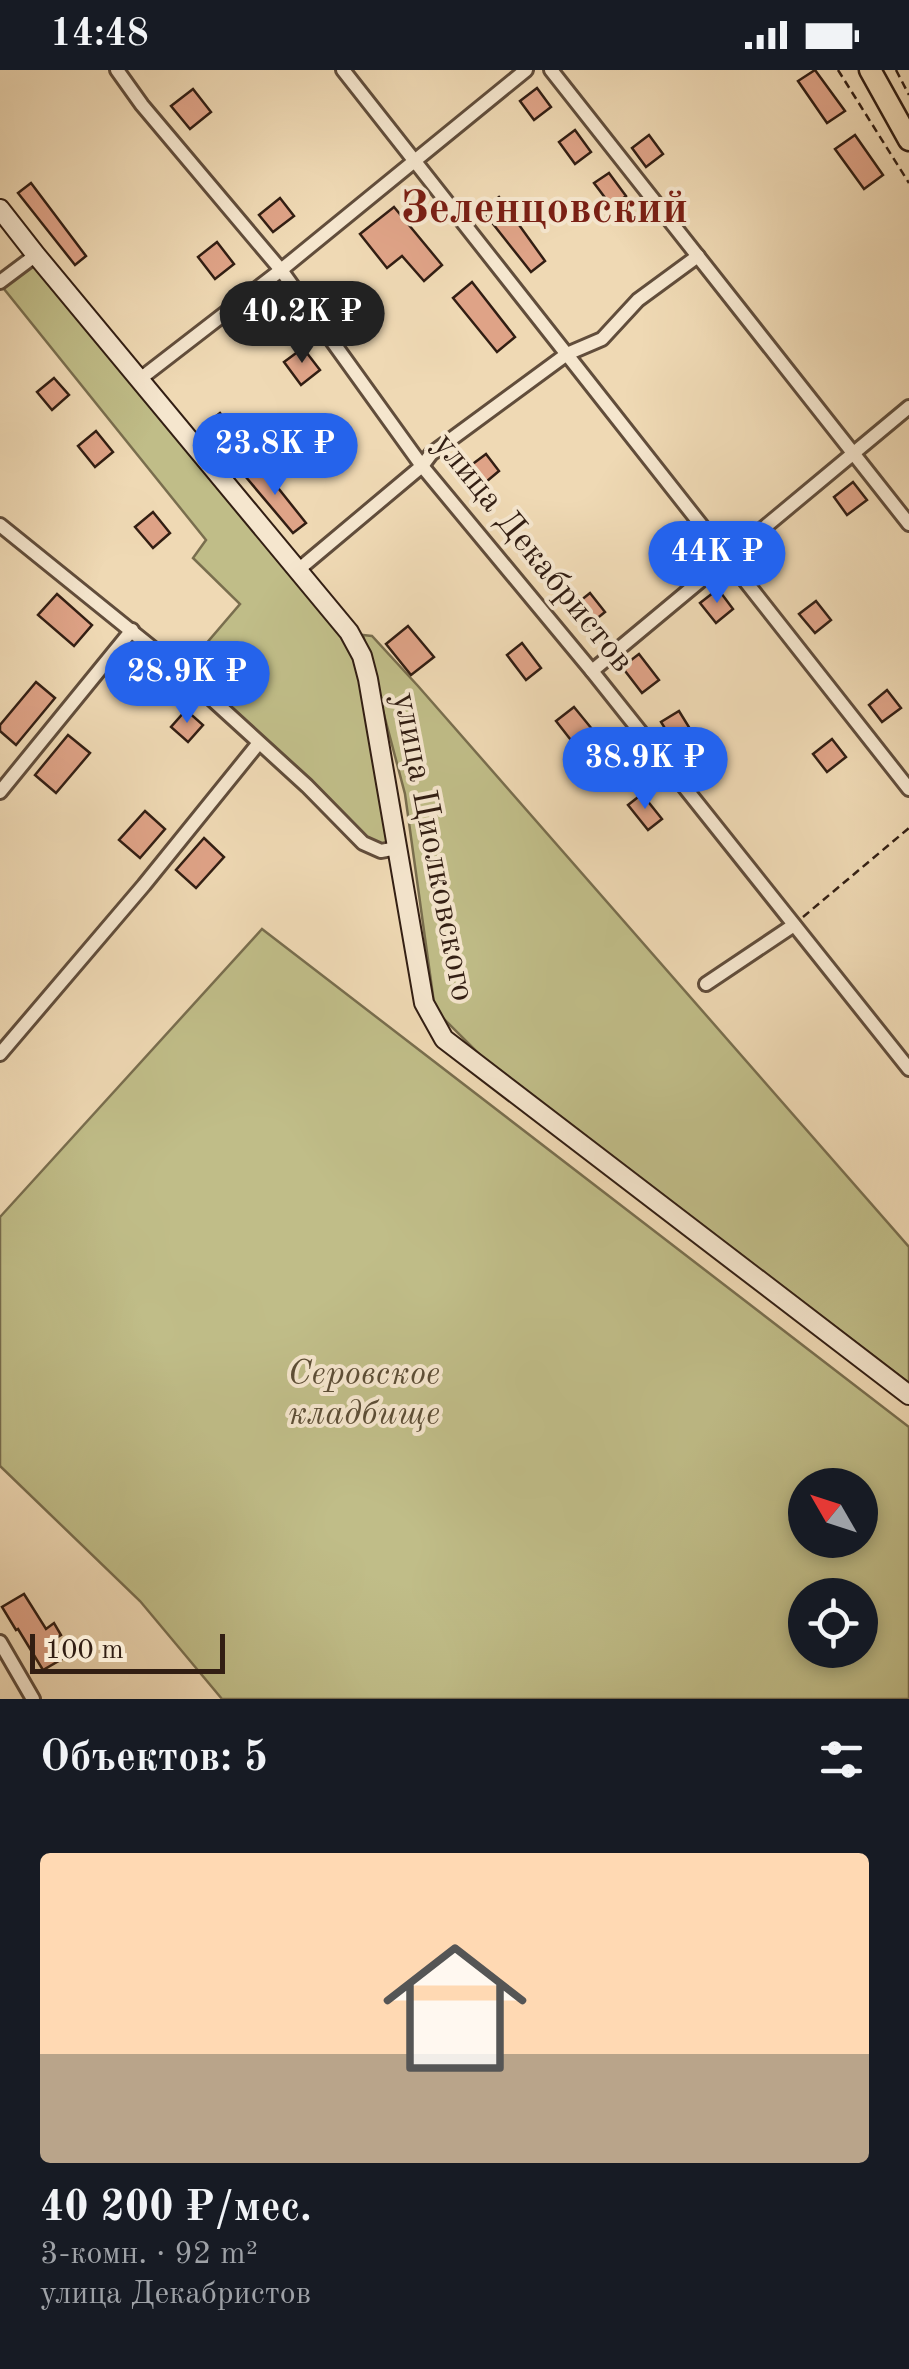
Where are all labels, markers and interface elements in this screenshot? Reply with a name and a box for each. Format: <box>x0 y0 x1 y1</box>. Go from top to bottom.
text: 14:48 <box>50 16 149 54</box>
district label: Зеленцовский <box>400 188 688 233</box>
pin: 40.2K ₽ <box>210 281 394 366</box>
text: 40.2K ₽ <box>242 297 362 329</box>
pin: 23.8K ₽ <box>183 413 367 498</box>
street label: улица Декабристов <box>426 427 640 679</box>
text: 23.8K ₽ <box>215 429 335 461</box>
pin: 44K ₽ <box>647 521 787 606</box>
text: 44K ₽ <box>670 537 764 569</box>
pin: 28.9K ₽ <box>95 641 279 726</box>
text: 28.9K ₽ <box>127 657 247 689</box>
street label: улица Циолковского <box>386 690 480 1004</box>
pin: 38.9K ₽ <box>553 727 737 812</box>
text: 38.9K ₽ <box>585 743 705 775</box>
park label: Серовское кладбище <box>288 1357 440 1432</box>
north arrow <box>788 1468 878 1558</box>
map controls <box>788 1468 878 1668</box>
button: locate <box>788 1578 878 1668</box>
scale bar <box>30 1629 225 1674</box>
text: 100 m <box>45 1637 124 1665</box>
icon: filters <box>814 1732 869 1787</box>
text: Объектов: 5 <box>40 1738 268 1780</box>
icon: home <box>365 1918 545 2098</box>
text: 40 200 ₽/мес. <box>40 2188 312 2230</box>
text: 3-комн. · 92 m² <box>40 2239 258 2271</box>
text: улица Декабристов <box>40 2279 311 2311</box>

